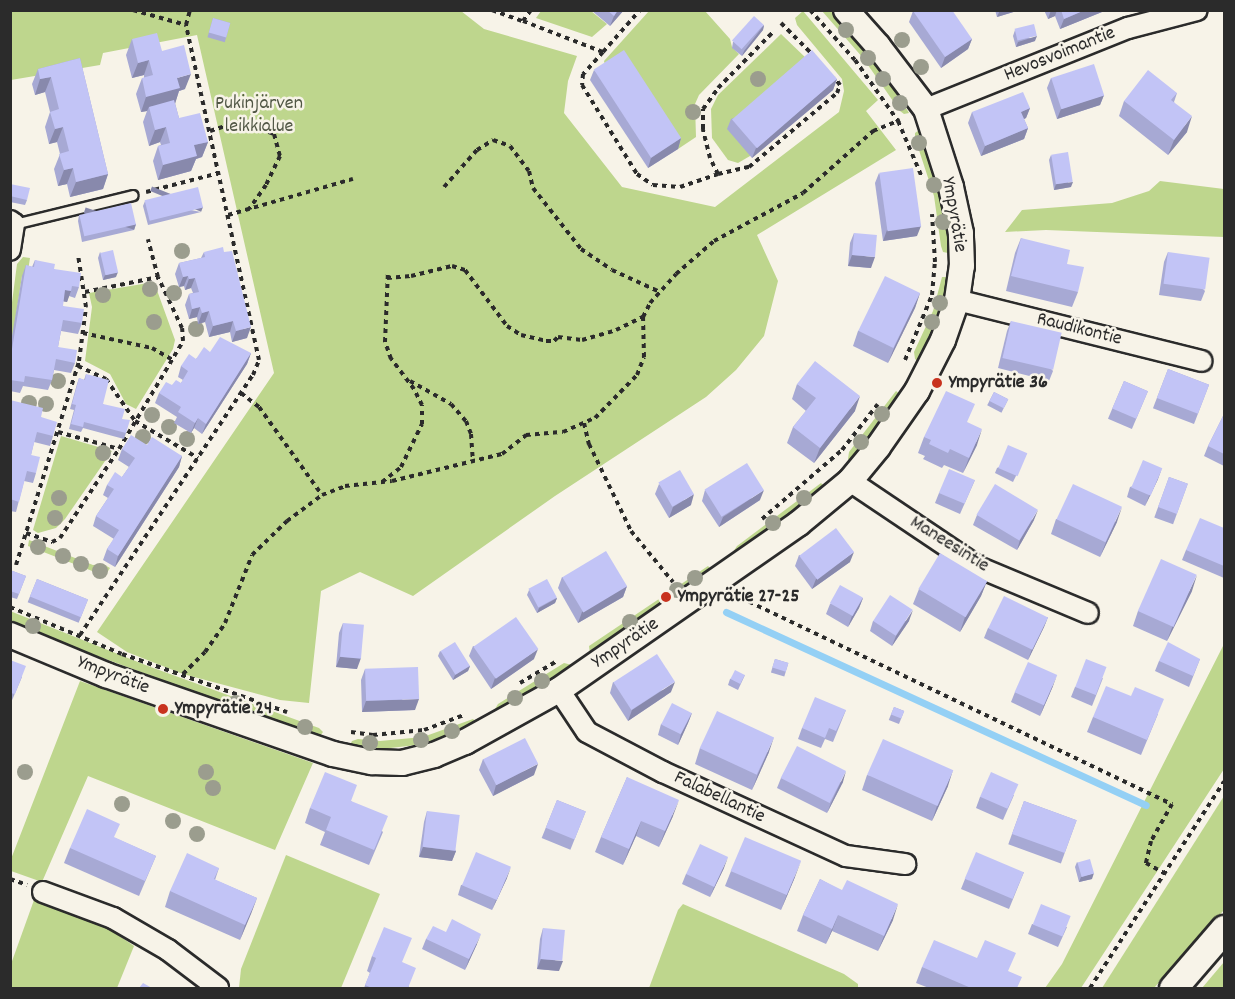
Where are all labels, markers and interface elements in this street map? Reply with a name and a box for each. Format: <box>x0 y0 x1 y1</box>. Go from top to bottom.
street label: Hevosvoimantie <box>1001 22 1119 88</box>
park label: Pukinjärven leikkialue <box>215 93 303 140</box>
street label: Ympyrätie <box>935 176 971 254</box>
street label: Raudikontie <box>1034 308 1124 352</box>
place label: Ympyrätie 36 <box>949 371 1048 395</box>
marker: Ympyrätie 36 <box>930 376 944 390</box>
street label: Maneesintie <box>905 511 993 579</box>
place label: Ympyrätie 27-25 <box>678 585 799 609</box>
marker: Ympyrätie 27-25 <box>659 590 673 604</box>
street label: Ympyrätie <box>588 613 664 675</box>
street label: Ympyrätie <box>73 651 153 701</box>
place label: Ympyrätie 24 <box>175 697 272 721</box>
marker: Ympyrätie 24 <box>156 702 170 716</box>
street label: Falabellantie <box>670 766 768 830</box>

